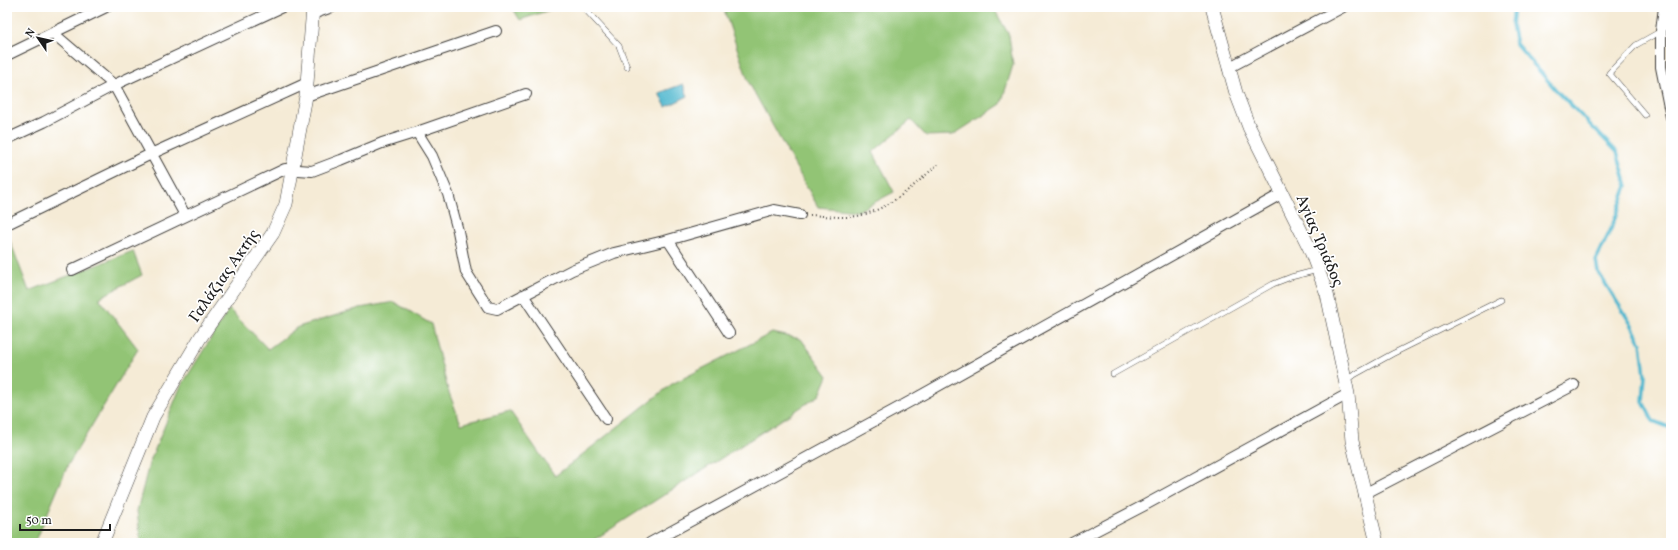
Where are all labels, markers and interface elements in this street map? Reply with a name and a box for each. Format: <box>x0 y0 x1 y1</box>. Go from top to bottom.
north arrow <box>18 18 58 58</box>
text: N <box>22 26 39 41</box>
street label: Αγίας Τριάδος <box>1290 191 1348 290</box>
street label: Γαλάζιας Ακτής <box>184 225 265 327</box>
scale bar <box>20 506 110 532</box>
text: 50 m <box>26 513 52 529</box>

